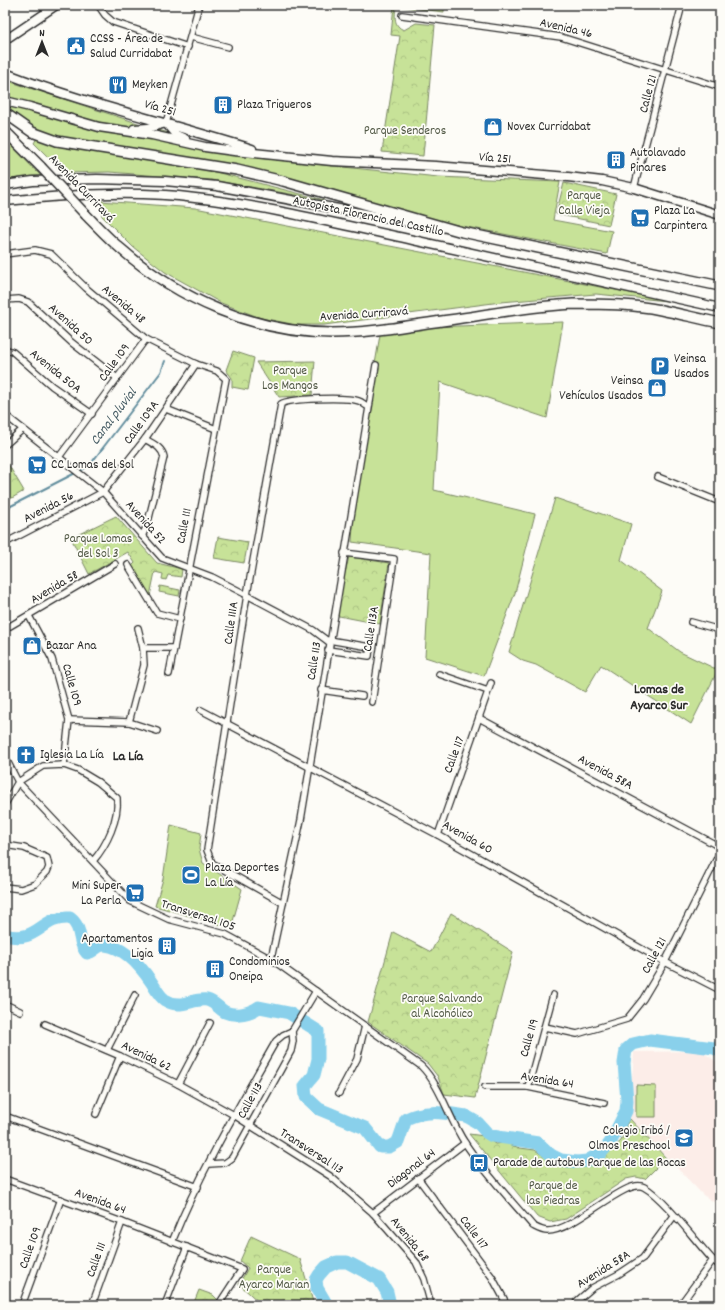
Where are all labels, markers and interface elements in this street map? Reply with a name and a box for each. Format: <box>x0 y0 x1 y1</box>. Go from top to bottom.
street label: Avenida 46 <box>538 14 594 44</box>
north arrow <box>22 22 62 62</box>
text: N <box>39 26 45 42</box>
place label: CCSS - Área de Salud Curridabat <box>90 30 173 64</box>
public building icon: CCSS - Área de Salud Curridabat <box>65 35 87 57</box>
street label: Calle 121 <box>635 73 663 115</box>
restaurant icon: Meyken <box>107 74 129 96</box>
place label: Meyken <box>132 76 168 95</box>
building icon: Plaza Trigueros <box>212 94 234 116</box>
street label: Vía 251 <box>142 95 178 123</box>
place label: Plaza Trigueros <box>237 96 312 115</box>
shop icon: Novex Curridabat <box>482 116 504 138</box>
place label: Novex Curridabat <box>507 118 591 137</box>
park label: Parque Senderos <box>364 122 446 141</box>
place label: Autolavado Pinares <box>630 144 686 178</box>
street label: Vía 251 <box>478 148 512 170</box>
building icon: Autolavado Pinares <box>605 149 627 171</box>
street label: Avenida Curriravá <box>43 151 119 228</box>
park label: Parque Calle Vieja <box>558 187 611 221</box>
street label: Autopista Florencio del Castillo <box>291 192 445 242</box>
place label: Plaza La Carpintera <box>654 202 708 236</box>
supermarket icon: Plaza La Carpintera <box>629 207 651 229</box>
street label: Avenida 48 <box>97 281 149 329</box>
street label: Avenida 50 <box>43 300 97 350</box>
street label: Avenida Curriravá <box>319 302 409 328</box>
street label: Calle 109 <box>95 340 135 386</box>
street label: Avenida 50A <box>25 345 85 399</box>
place label: Veinsa Usados <box>674 350 709 384</box>
parking icon: Veinsa Usados <box>649 355 671 377</box>
park label: Parque Los Mangos <box>262 362 318 396</box>
place label: Veinsa Vehículos Usados <box>559 372 644 406</box>
shop icon: Veinsa Vehículos Usados <box>646 377 668 399</box>
water label: Canal pluvial <box>86 383 143 450</box>
street label: Calle 109A <box>120 397 164 449</box>
supermarket icon: CC Lomas del Sol <box>26 454 48 476</box>
place label: CC Lomas del Sol <box>51 456 134 475</box>
street label: Avenida 56 <box>21 487 77 529</box>
street label: Avenida 52 <box>120 497 170 549</box>
street label: Calle 111 <box>172 507 198 545</box>
park label: Parque Lomas del Sol 3 <box>64 530 132 564</box>
street label: Avenida 58 <box>27 566 83 610</box>
street label: Calle 111A <box>220 600 244 646</box>
street label: Calle 113A <box>359 605 385 653</box>
shop icon: Bazar Ana <box>21 635 43 657</box>
place label: Bazar Ana <box>46 637 97 656</box>
street label: Calle 113 <box>303 640 327 682</box>
street label: Calle 109 <box>56 662 86 708</box>
district label: Lomas de Ayarco Sur <box>630 680 689 716</box>
street label: Calle 117 <box>440 734 470 776</box>
church icon: Iglesia La Lía <box>15 744 37 766</box>
place label: Iglesia La Lía <box>40 746 105 765</box>
district label: La Lía <box>113 747 145 767</box>
street label: Avenida 58A <box>574 750 636 796</box>
street label: Avenida 60 <box>438 816 496 860</box>
place label: Plaza Deportes La Lía <box>205 859 279 893</box>
sports icon: Plaza Deportes La Lía <box>180 864 202 886</box>
place label: Mini Super La Perla <box>72 877 122 911</box>
supermarket icon: Mini Super La Perla <box>124 882 146 904</box>
street label: Transversal 105 <box>158 895 238 937</box>
place label: Apartamentos Ligia <box>81 930 154 964</box>
street label: Calle 121 <box>638 934 672 978</box>
building icon: Apartamentos Ligia <box>156 935 178 957</box>
place label: Condominios Oneipa <box>229 953 290 987</box>
building icon: Condominios Oneipa <box>204 958 226 980</box>
park label: Parque Salvando al Alcohólico <box>401 990 483 1024</box>
street label: Calle 119 <box>515 1017 545 1059</box>
street label: Avenida 62 <box>118 1037 174 1077</box>
street label: Avenida 64 <box>519 1067 575 1095</box>
street label: Calle 113 <box>233 1079 269 1123</box>
place label: Colegio Iribó / Olmos Preschool <box>589 1122 670 1156</box>
street label: Transversal 113 <box>275 1124 347 1180</box>
school or university icon: Colegio Iribó / Olmos Preschool <box>673 1127 695 1149</box>
street label: Diagonal 64 <box>384 1144 440 1194</box>
bus stop icon: Parade de autobus Parque de las Rocas <box>468 1152 490 1174</box>
place label: Parade de autobus Parque de las Rocas <box>493 1154 686 1173</box>
park label: Parque de las Piedras <box>526 1177 580 1211</box>
street label: Avenida 64 <box>72 1184 128 1220</box>
street label: Calle 117 <box>454 1212 492 1254</box>
street label: Avenida 68 <box>385 1213 433 1267</box>
street label: Calle 109 <box>15 1224 47 1272</box>
street label: Calle 111 <box>82 1240 112 1280</box>
street label: Avenida 58A <box>573 1246 635 1294</box>
park label: Parque Ayarco Marian <box>239 1261 309 1295</box>

